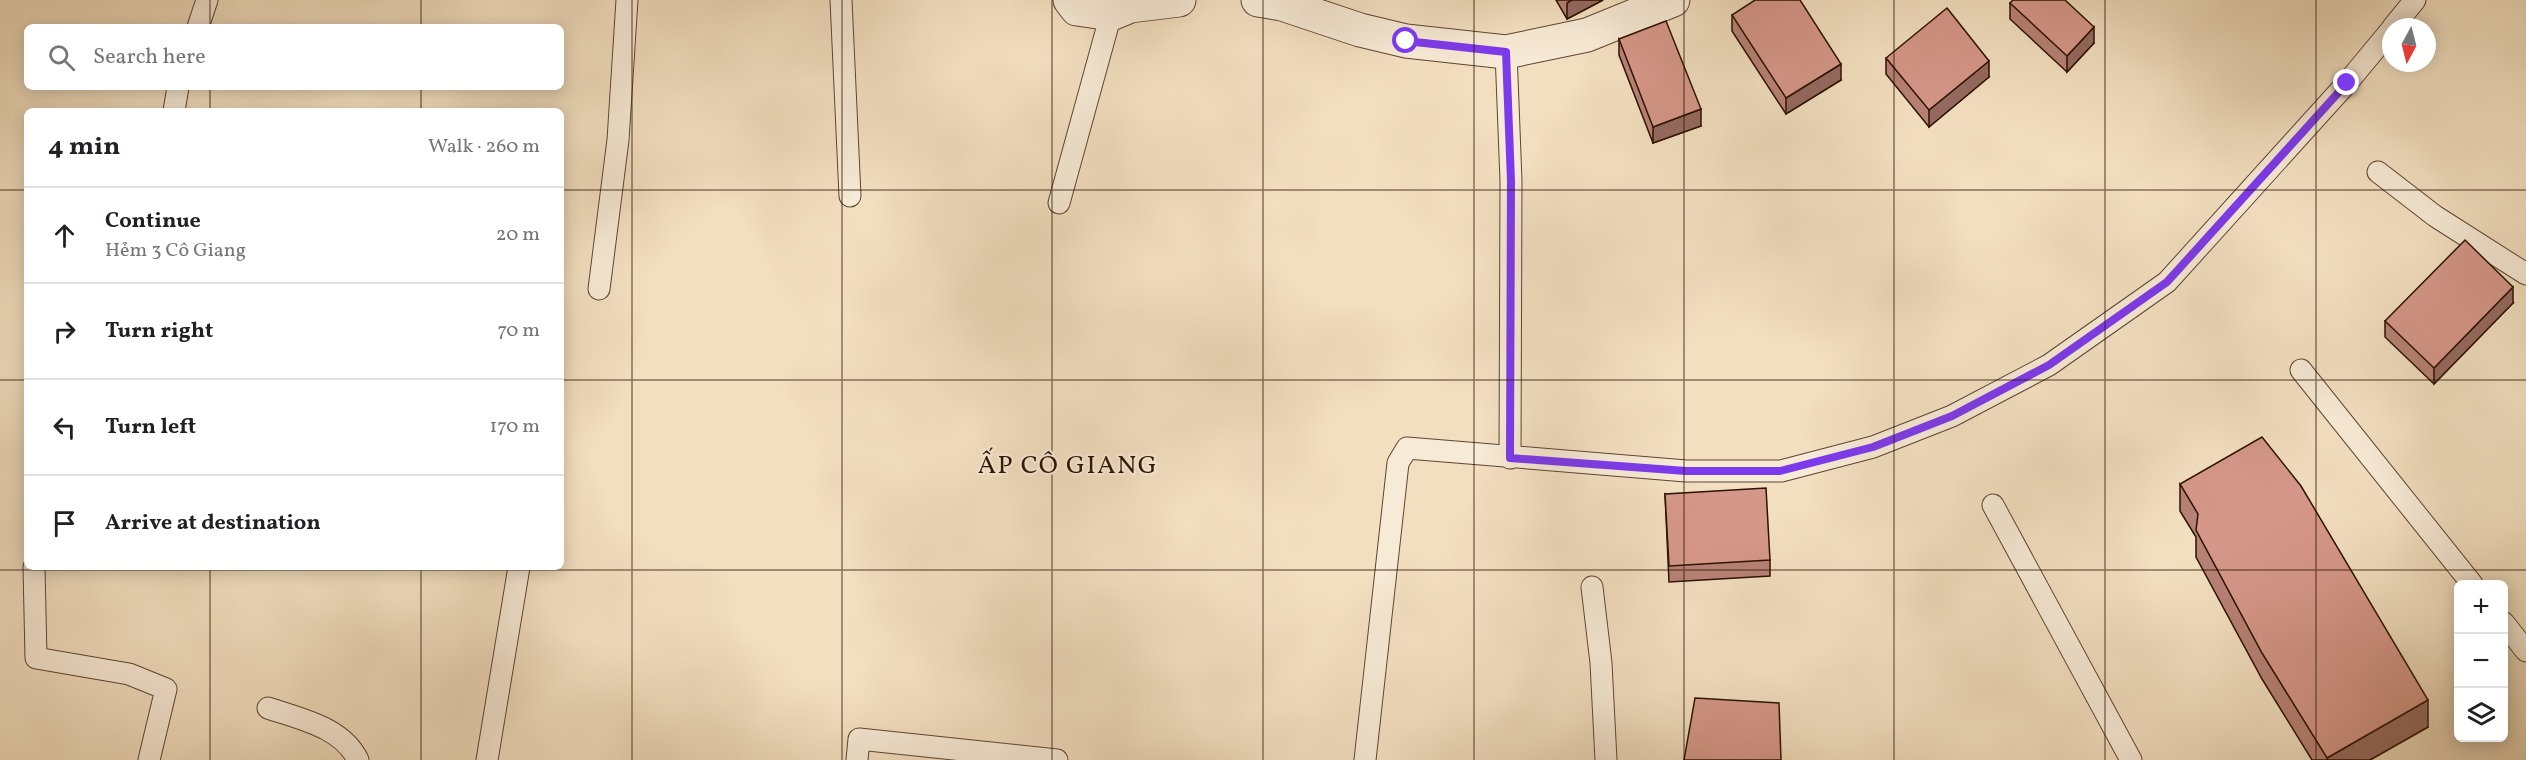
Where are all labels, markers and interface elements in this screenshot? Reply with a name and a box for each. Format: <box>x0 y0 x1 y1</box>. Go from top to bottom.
north arrow <box>2382 18 2436 72</box>
search box <box>24 24 564 90</box>
route start <box>1392 27 1418 53</box>
icon: search <box>45 41 78 74</box>
text: Search here <box>93 42 206 73</box>
route end <box>2333 69 2359 95</box>
text: 4 min <box>48 129 120 165</box>
text: Walk · 260 m <box>428 133 540 161</box>
text: Continue <box>105 206 201 237</box>
icon: ahead <box>48 219 81 252</box>
text: 20 m <box>496 221 540 249</box>
text: Hẻm 3 Cô Giang <box>105 237 246 265</box>
icon: right <box>48 315 81 348</box>
text: Turn right <box>105 316 213 347</box>
text: 70 m <box>497 317 540 345</box>
icon: left <box>48 411 81 444</box>
text: Turn left <box>105 412 196 443</box>
text: 170 m <box>490 413 540 441</box>
district label: ẤP CÔ GIANG <box>978 447 1158 484</box>
icon: arrive <box>48 507 81 540</box>
text: Arrive at destination <box>105 508 321 539</box>
map controls <box>2454 580 2508 742</box>
button: + <box>2454 580 2508 634</box>
button: − <box>2454 634 2508 688</box>
button: layers <box>2454 688 2508 742</box>

